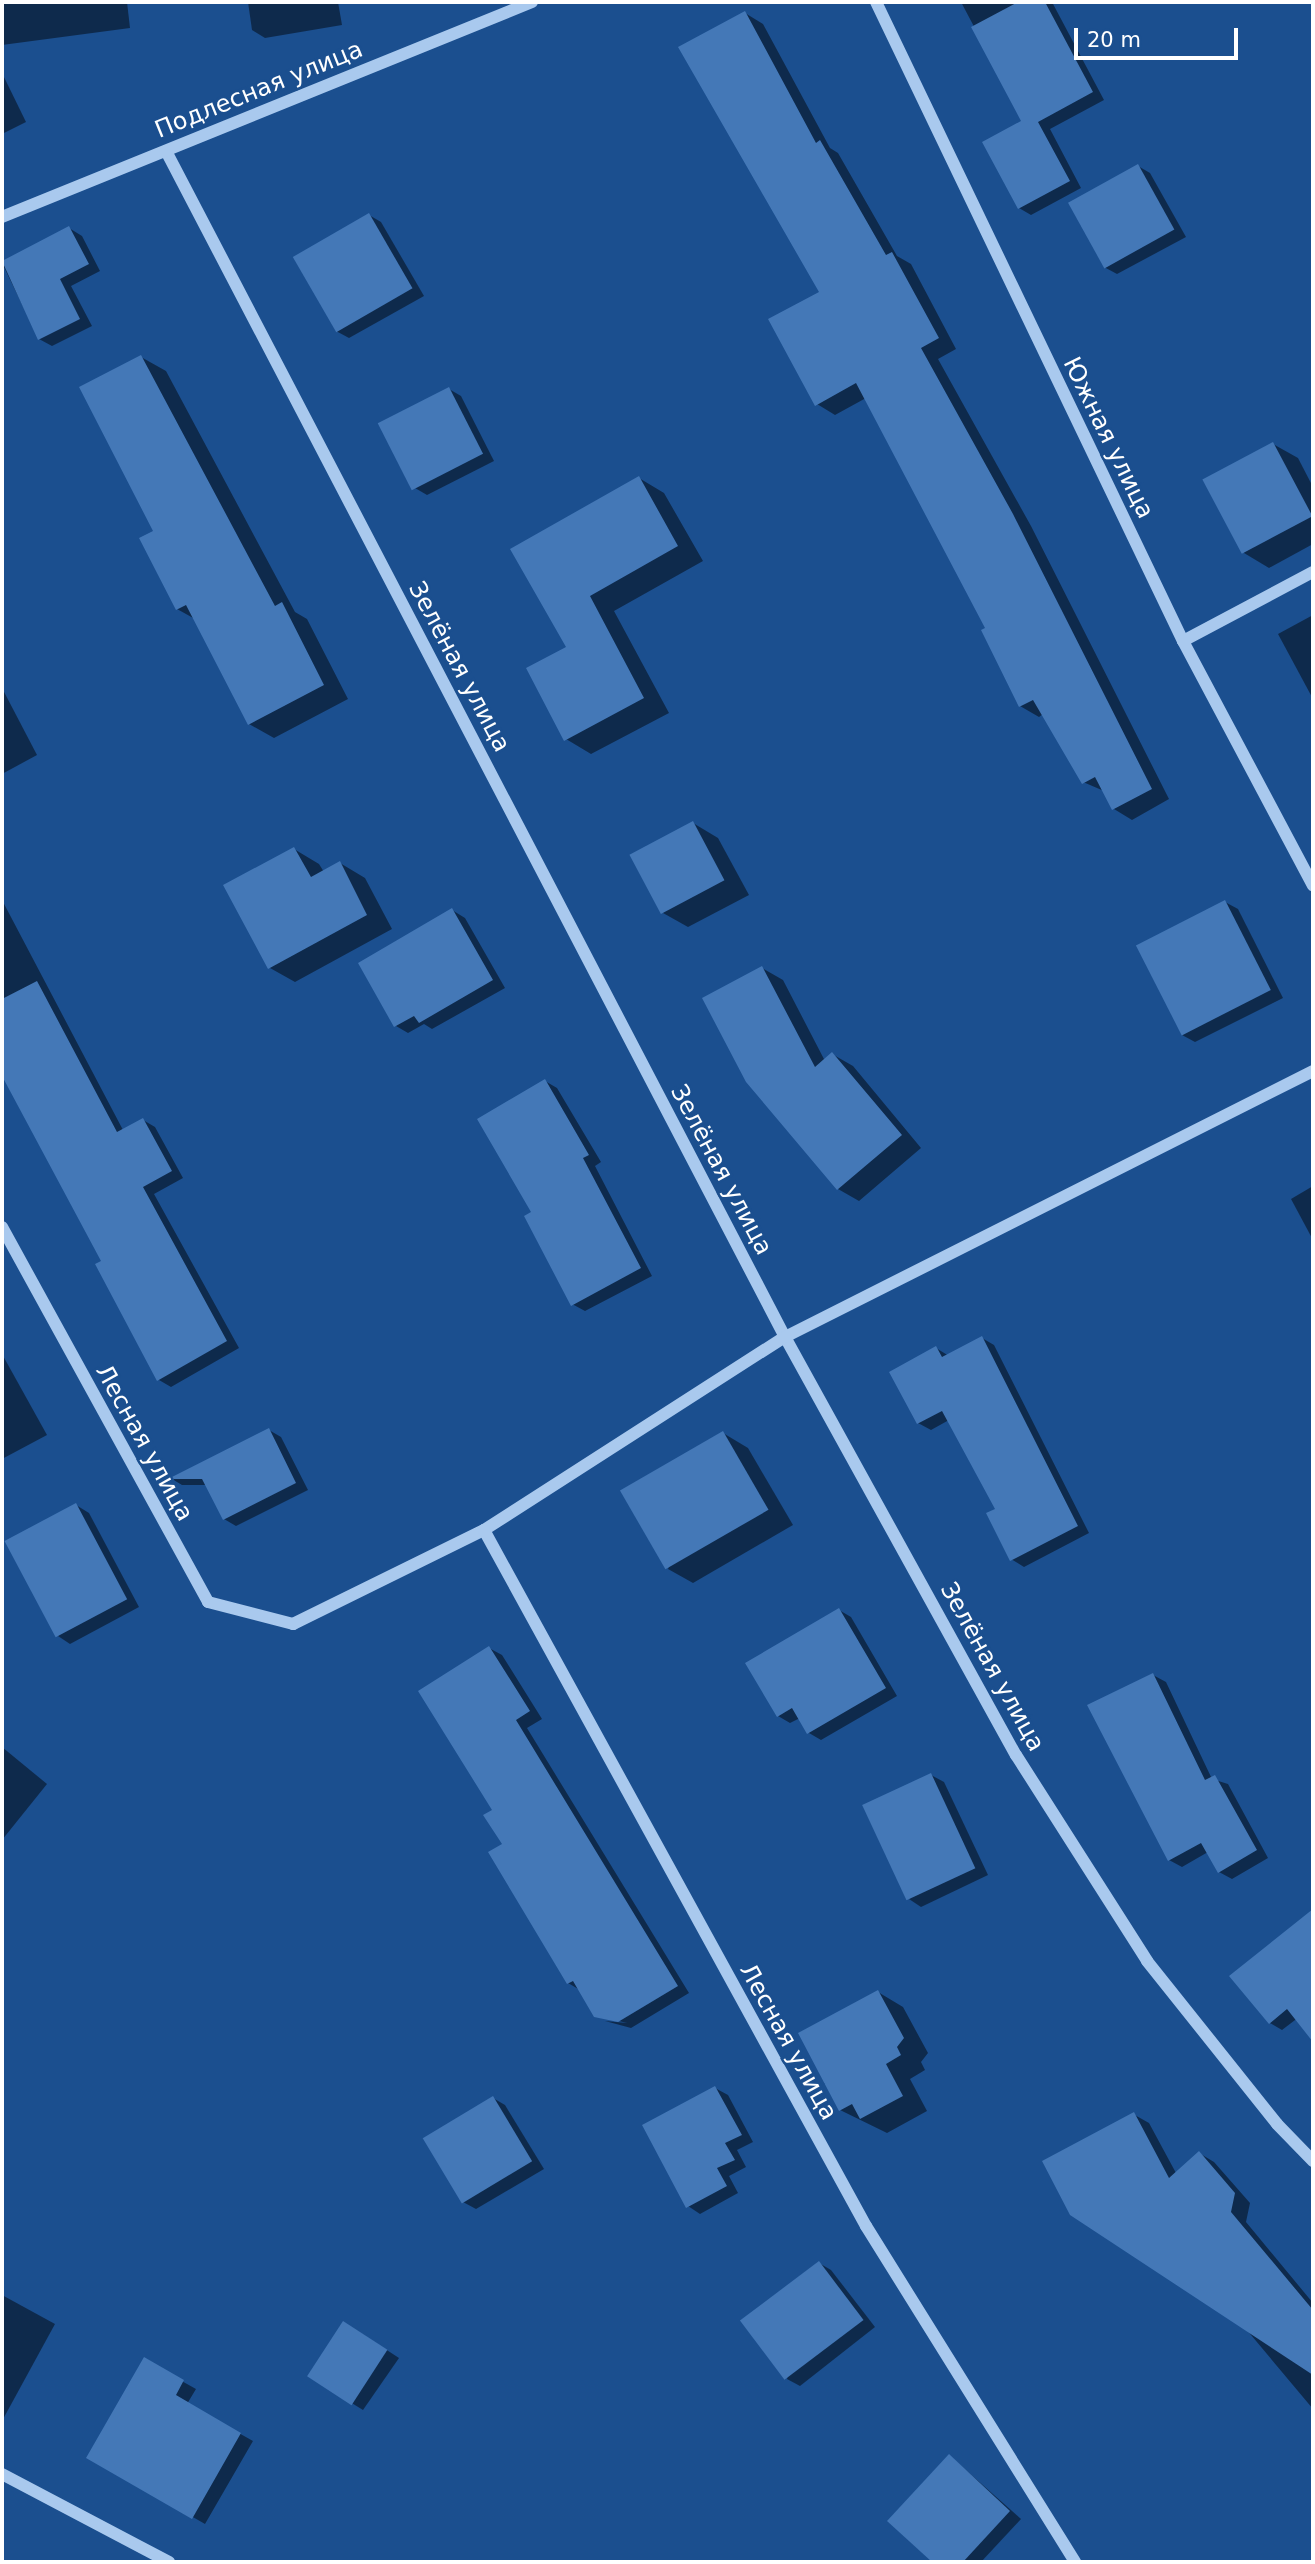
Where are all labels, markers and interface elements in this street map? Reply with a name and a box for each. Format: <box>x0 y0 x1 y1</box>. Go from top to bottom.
scale bar <box>1077 14 1242 58</box>
text: 20 m <box>1087 28 1141 52</box>
street label: Подлесная улица <box>151 35 367 145</box>
street label: Южная улица <box>1056 353 1160 523</box>
street label: Зелёная улица <box>402 577 516 757</box>
street label: Зелёная улица <box>664 1080 778 1260</box>
street label: Лесная улица <box>89 1360 199 1526</box>
street label: Зелёная улица <box>934 1577 1050 1757</box>
street label: Лесная улица <box>733 1959 843 2125</box>

